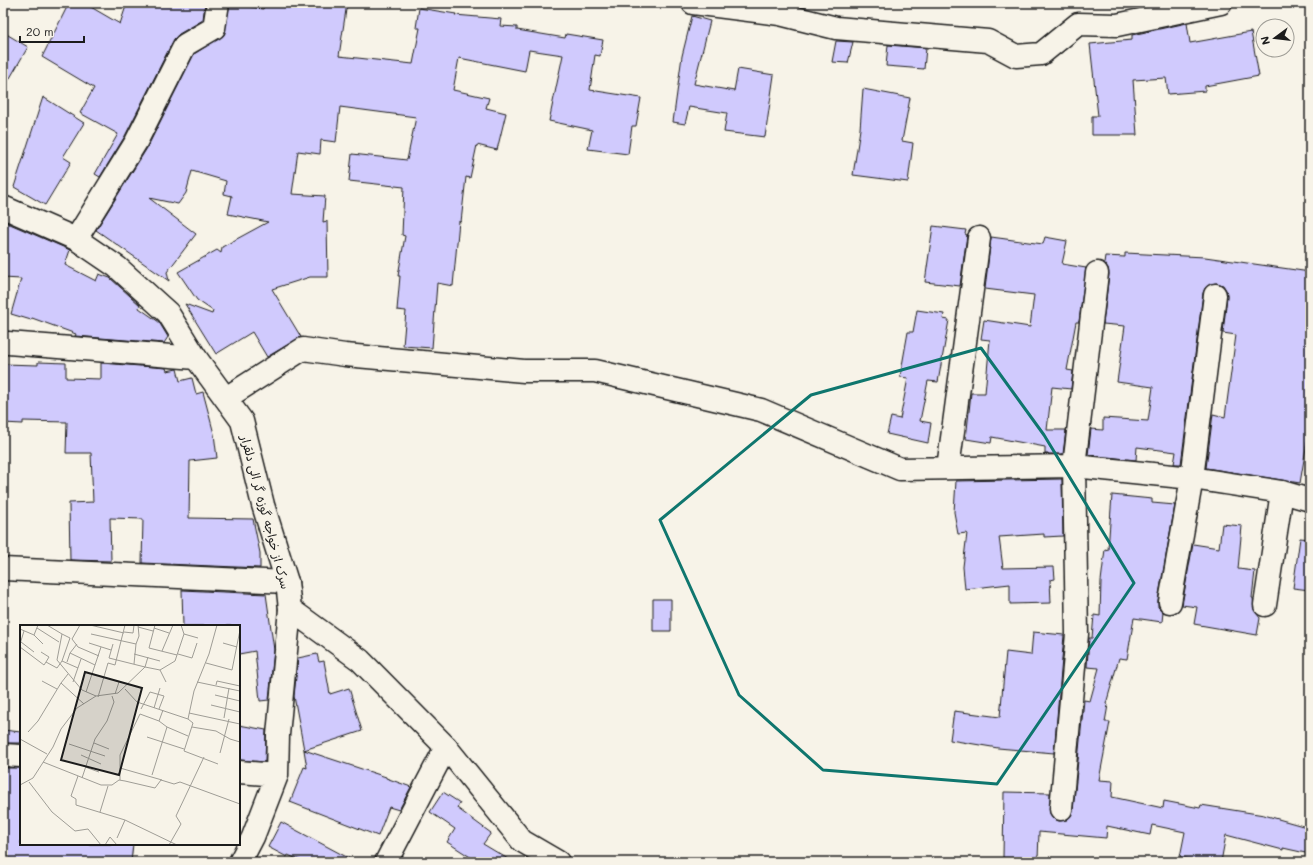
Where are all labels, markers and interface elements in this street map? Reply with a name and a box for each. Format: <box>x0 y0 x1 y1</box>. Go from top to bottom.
scale bar <box>20 18 84 44</box>
north arrow <box>1255 18 1295 58</box>
text: 20 m <box>26 23 54 39</box>
text: N <box>1257 35 1273 47</box>
street label: سرک از خواجه گوزه گر الی دلقرار <box>236 432 294 591</box>
inset map <box>20 625 240 845</box>

